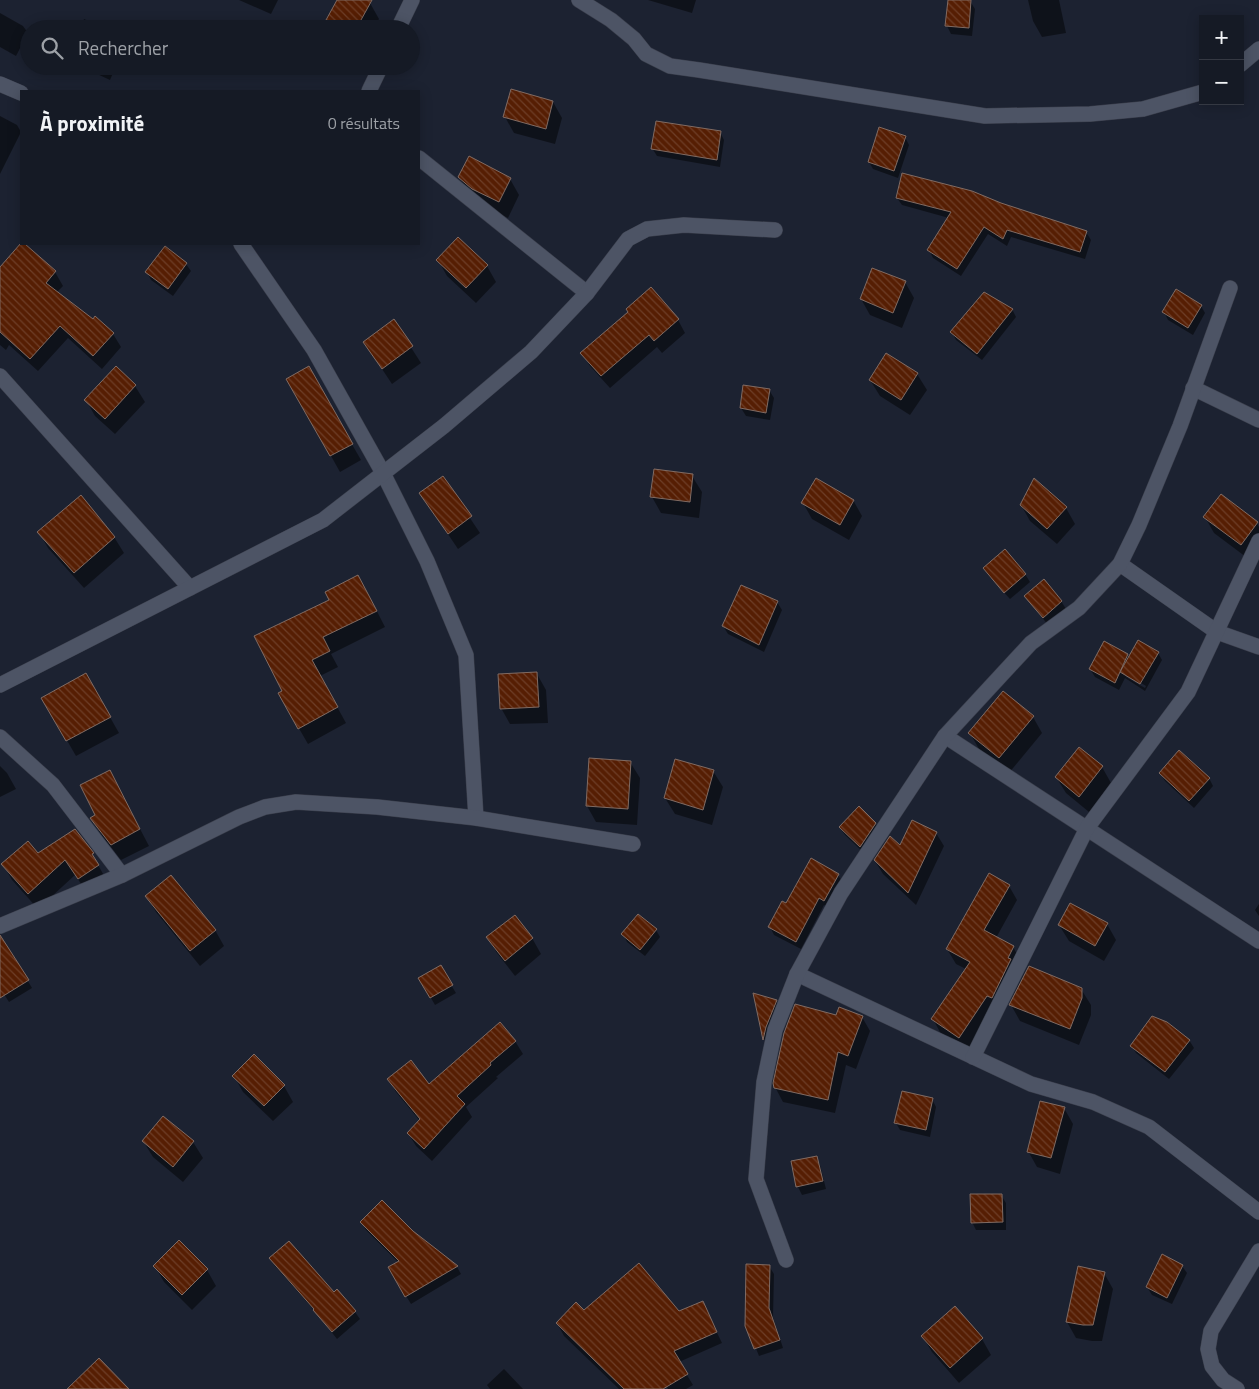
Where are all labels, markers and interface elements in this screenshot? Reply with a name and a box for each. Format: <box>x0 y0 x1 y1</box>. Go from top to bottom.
map controls <box>1199 15 1244 105</box>
button: + <box>1199 15 1244 60</box>
search box <box>20 20 420 75</box>
text: Rechercher <box>78 33 168 62</box>
icon: search <box>38 34 66 62</box>
button: − <box>1199 60 1244 105</box>
text: À proximité <box>40 107 144 139</box>
text: 0 résultats <box>328 111 400 135</box>

